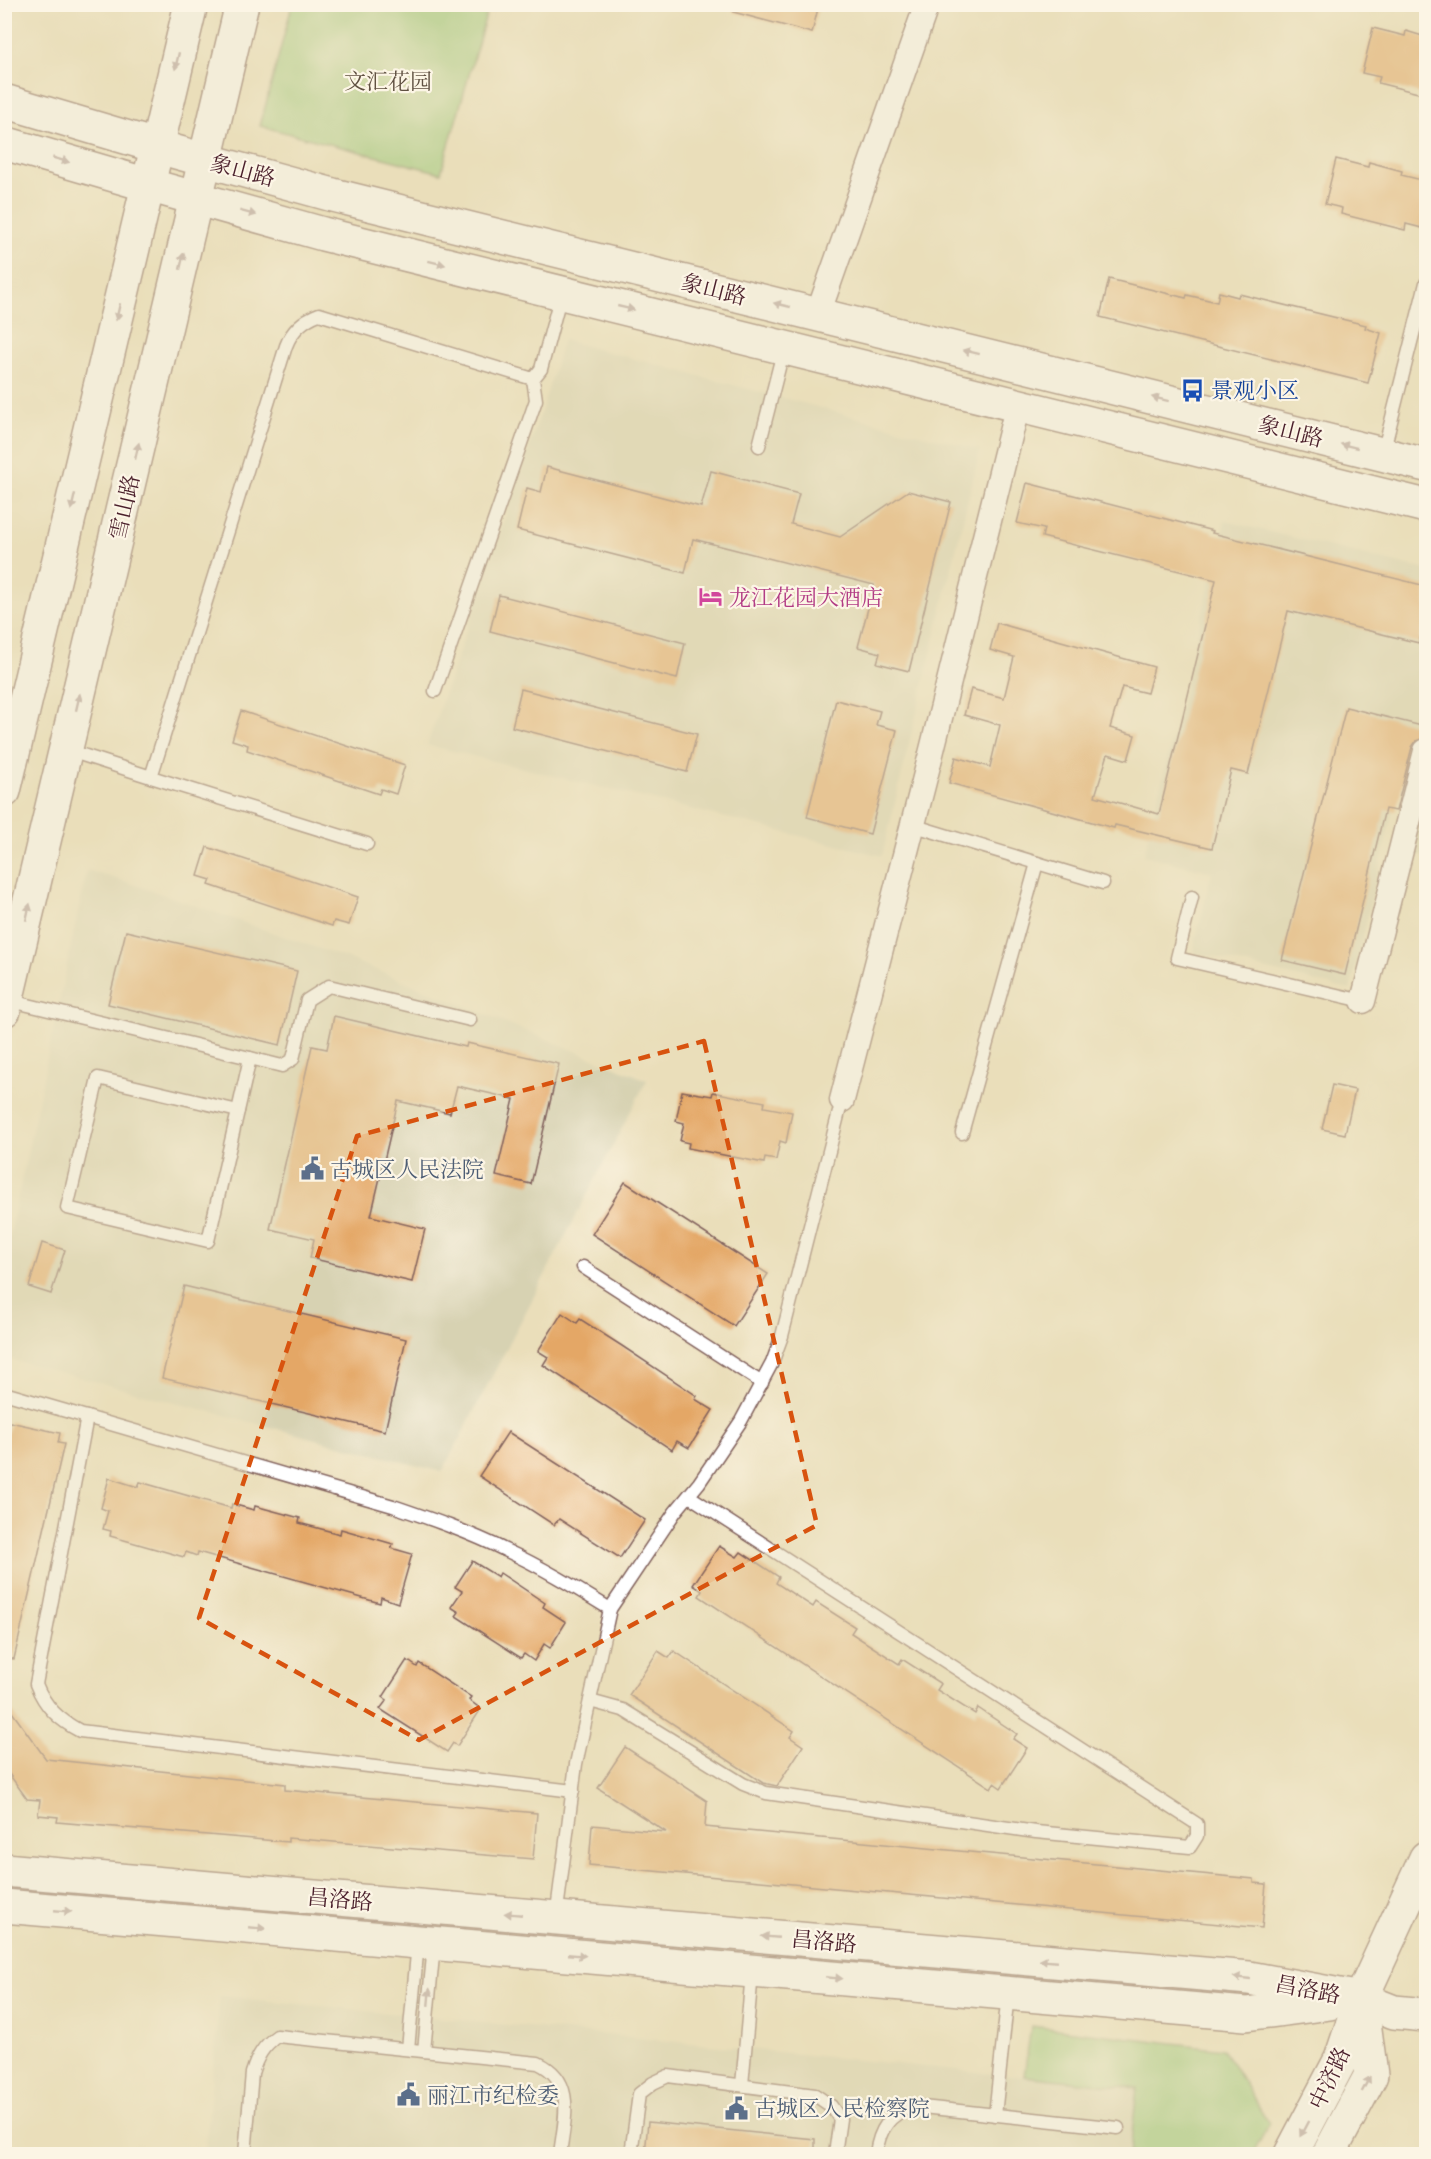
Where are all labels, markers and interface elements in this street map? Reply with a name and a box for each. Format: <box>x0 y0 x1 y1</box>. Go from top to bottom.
one-way arrow <box>172 52 182 71</box>
park label: 文汇花园 <box>344 69 432 95</box>
street label: 象山路 <box>207 150 278 192</box>
one-way arrow <box>52 156 70 165</box>
one-way arrow <box>239 209 257 218</box>
one-way arrow <box>178 251 187 270</box>
one-way arrow <box>428 258 446 268</box>
street label: 象山路 <box>679 269 749 311</box>
one-way arrow <box>772 300 791 310</box>
one-way arrow <box>113 303 122 322</box>
one-way arrow <box>617 304 635 314</box>
one-way arrow <box>962 346 980 356</box>
bus stop icon: 景观小区 <box>1180 377 1206 403</box>
place label: 景观小区 <box>1211 378 1299 404</box>
one-way arrow <box>1151 393 1169 403</box>
street label: 象山路 <box>1256 411 1326 453</box>
one-way arrow <box>133 441 142 460</box>
one-way arrow <box>1340 441 1359 451</box>
street label: 雪山路 <box>105 472 145 542</box>
one-way arrow <box>68 493 77 512</box>
hotel icon: 龙江花园大酒店 <box>698 584 724 610</box>
place label: 龙江花园大酒店 <box>729 585 883 611</box>
one-way arrow <box>73 692 83 711</box>
one-way arrow <box>23 903 33 921</box>
public building icon: 古城区人民法院 <box>299 1156 325 1182</box>
place label: 古城区人民法院 <box>330 1157 484 1183</box>
street label: 昌洛路 <box>306 1884 374 1916</box>
one-way arrow <box>53 1906 72 1916</box>
one-way arrow <box>503 1909 522 1919</box>
one-way arrow <box>248 1923 267 1932</box>
street label: 昌洛路 <box>790 1926 858 1958</box>
one-way arrow <box>760 1932 779 1942</box>
one-way arrow <box>567 1950 586 1960</box>
one-way arrow <box>1038 1956 1057 1966</box>
street label: 昌洛路 <box>1273 1971 1343 2009</box>
one-way arrow <box>824 1973 843 1983</box>
one-way arrow <box>1232 1973 1251 1983</box>
one-way arrow <box>424 1988 434 2007</box>
street label: 中济路 <box>1304 2043 1356 2114</box>
one-way arrow <box>1361 2075 1371 2092</box>
public building icon: 丽江市纪检委 <box>396 2082 422 2108</box>
place label: 丽江市纪检委 <box>427 2083 559 2109</box>
public building icon: 古城区人民检察院 <box>723 2095 749 2121</box>
place label: 古城区人民检察院 <box>754 2096 930 2122</box>
one-way arrow <box>1299 2121 1309 2138</box>

